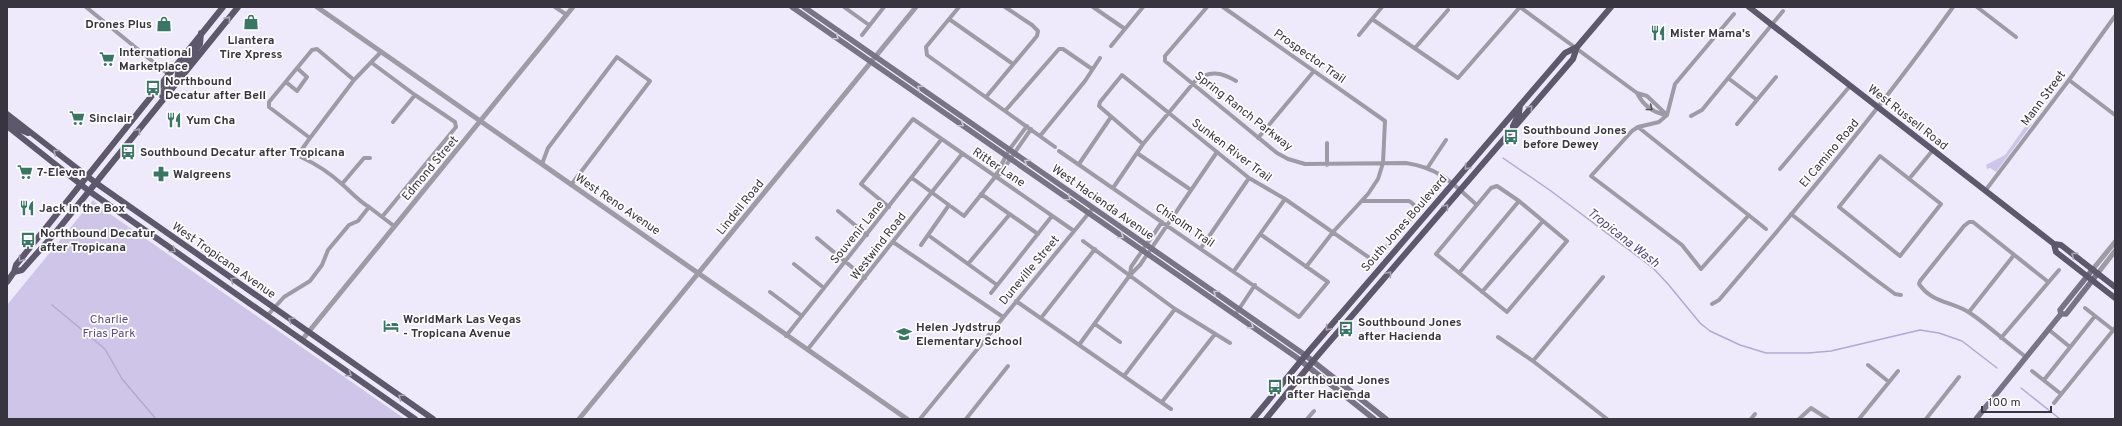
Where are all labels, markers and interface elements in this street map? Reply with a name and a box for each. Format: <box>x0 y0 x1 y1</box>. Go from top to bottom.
shop icon: Llantera Tire Xpress <box>242 13 260 31</box>
shop icon: Drones Plus <box>155 15 173 33</box>
one-way arrow <box>223 16 230 24</box>
place label: Drones Plus <box>85 17 152 33</box>
restaurant icon: Mister Mama's <box>1649 24 1667 42</box>
street label: Prospector Trail <box>1270 26 1349 88</box>
place label: Mister Mama's <box>1670 26 1751 42</box>
one-way arrow <box>832 32 839 40</box>
place label: Llantera Tire Xpress <box>220 33 283 63</box>
place label: International Marketplace <box>119 45 191 75</box>
supermarket icon: International Marketplace <box>98 50 116 68</box>
street label: Spring Ranch Parkway <box>1191 68 1296 155</box>
street label: Mann Street <box>2018 68 2070 129</box>
place label: Northbound Decatur after Bell <box>165 74 266 104</box>
bus stop icon: Northbound Decatur after Bell <box>144 79 162 97</box>
street label: West Russell Road <box>1864 81 1951 154</box>
one-way arrow <box>917 85 924 93</box>
one-way arrow <box>1645 103 1652 110</box>
one-way arrow <box>1526 106 1533 113</box>
supermarket icon: Sinclair <box>68 109 86 127</box>
place label: Sinclair <box>89 111 132 127</box>
restaurant icon: Yum Cha <box>165 111 183 129</box>
place label: Yum Cha <box>186 113 235 129</box>
street label: Sunken River Trail <box>1188 115 1275 186</box>
street label: El Camino Road <box>1796 116 1863 191</box>
one-way arrow <box>957 119 964 127</box>
place label: Southbound Jones before Dewey <box>1523 123 1627 153</box>
one-way arrow <box>133 128 140 135</box>
bus stop icon: Southbound Jones before Dewey <box>1502 128 1520 146</box>
street label: Edmond Street <box>399 133 463 204</box>
bus stop icon: Southbound Decatur after Tropicana <box>119 143 137 161</box>
street label: Ritter Lane <box>969 144 1028 191</box>
place label: Southbound Decatur after Tropicana <box>140 145 345 161</box>
one-way arrow <box>53 149 60 156</box>
one-way arrow <box>1024 159 1031 167</box>
street label: West Hacienda Avenue <box>1048 161 1157 244</box>
one-way arrow <box>1465 162 1472 169</box>
supermarket icon: 7-Eleven <box>16 163 34 181</box>
place label: 7-Eleven <box>37 165 86 181</box>
pharmacy icon: Walgreens <box>152 165 170 183</box>
place label: Walgreens <box>173 167 231 183</box>
street label: West Reno Avenue <box>572 170 663 239</box>
street label: South Jones Boulevard <box>1358 172 1451 276</box>
street label: Lindell Road <box>714 177 768 239</box>
one-way arrow <box>1064 194 1071 201</box>
street label: Souvenir Lane <box>827 198 888 268</box>
restaurant icon: Jack in the Box <box>18 199 36 217</box>
street label: Chisolm Trail <box>1152 200 1217 252</box>
place label: Jack in the Box <box>39 201 125 217</box>
one-way arrow <box>1442 204 1449 211</box>
water label: Tropicana Wash <box>1583 205 1662 272</box>
street label: Westwind Road <box>847 209 910 284</box>
street label: West Tropicana Avenue <box>168 219 279 303</box>
place label: Northbound Decatur after Tropicana <box>40 226 155 256</box>
bus stop icon: Northbound Decatur after Tropicana <box>19 231 37 249</box>
one-way arrow <box>1117 231 1124 239</box>
street label: Duneville Street <box>996 233 1064 309</box>
one-way arrow <box>168 245 175 252</box>
one-way arrow <box>2072 253 2079 260</box>
one-way arrow <box>18 254 25 261</box>
one-way arrow <box>1385 271 1392 278</box>
one-way arrow <box>230 278 237 285</box>
one-way arrow <box>1213 291 1220 298</box>
park label: Charlie Frias Park <box>82 312 136 342</box>
place label: WorldMark Las Vegas - Tropicana Avenue <box>403 312 521 342</box>
place label: Southbound Jones after Hacienda <box>1358 315 1462 345</box>
hotel icon: WorldMark Las Vegas - Tropicana Avenue <box>382 317 400 335</box>
one-way arrow <box>289 318 296 325</box>
place label: Helen Jydstrup Elementary School <box>916 320 1022 350</box>
bus stop icon: Southbound Jones after Hacienda <box>1337 320 1355 338</box>
one-way arrow <box>1247 321 1254 329</box>
one-way arrow <box>1326 324 1333 331</box>
school or university icon: Helen Jydstrup Elementary School <box>895 325 913 343</box>
one-way arrow <box>345 369 352 377</box>
place label: Northbound Jones after Hacienda <box>1287 373 1390 403</box>
bus stop icon: Northbound Jones after Hacienda <box>1266 378 1284 396</box>
scale bar <box>1982 388 2051 414</box>
one-way arrow <box>398 394 405 402</box>
text: 100 m <box>1988 395 2021 411</box>

